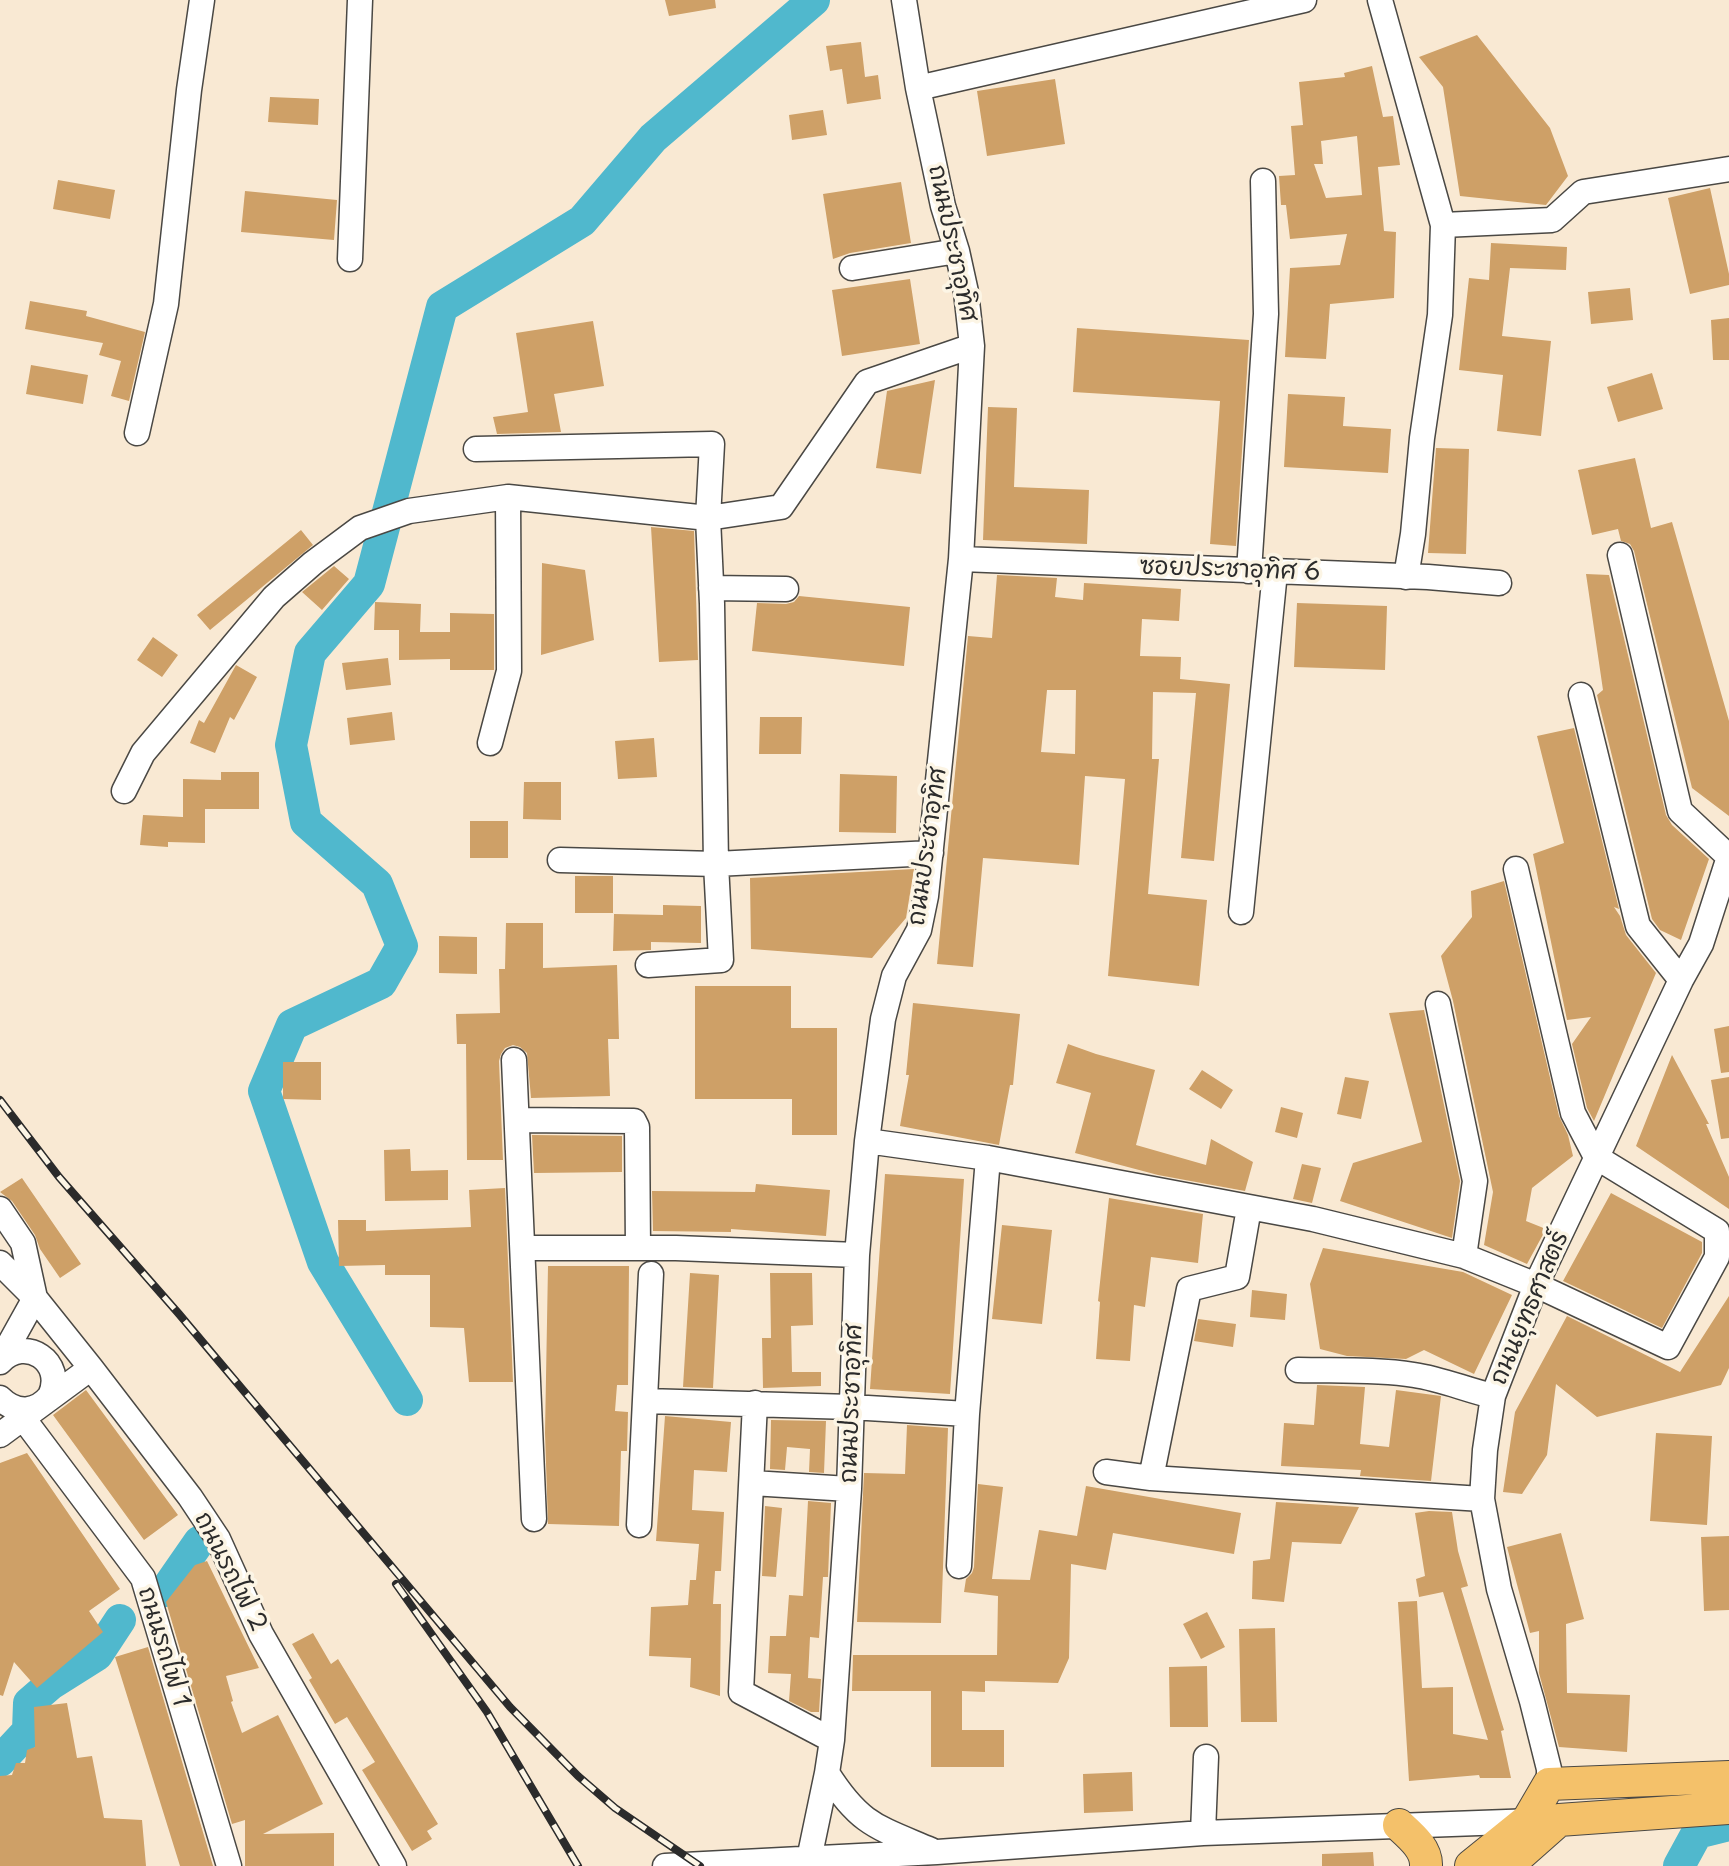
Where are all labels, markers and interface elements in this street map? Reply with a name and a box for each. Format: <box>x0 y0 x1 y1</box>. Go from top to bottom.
street label: ถนนประชาอุทิศ <box>921 162 983 324</box>
street label: ซอยประชาอุทิศ 6 <box>1139 552 1321 588</box>
street label: ถนนประชาอุทิศ <box>903 766 953 928</box>
street label: ถนนยุทธศาสตร์ <box>1485 1227 1575 1389</box>
street label: ถนนประชาอุทิศ <box>835 1324 869 1484</box>
street label: ถนนรถไฟ 2 <box>188 1508 272 1636</box>
street label: ถนนรถไฟ 1 <box>131 1584 195 1710</box>

